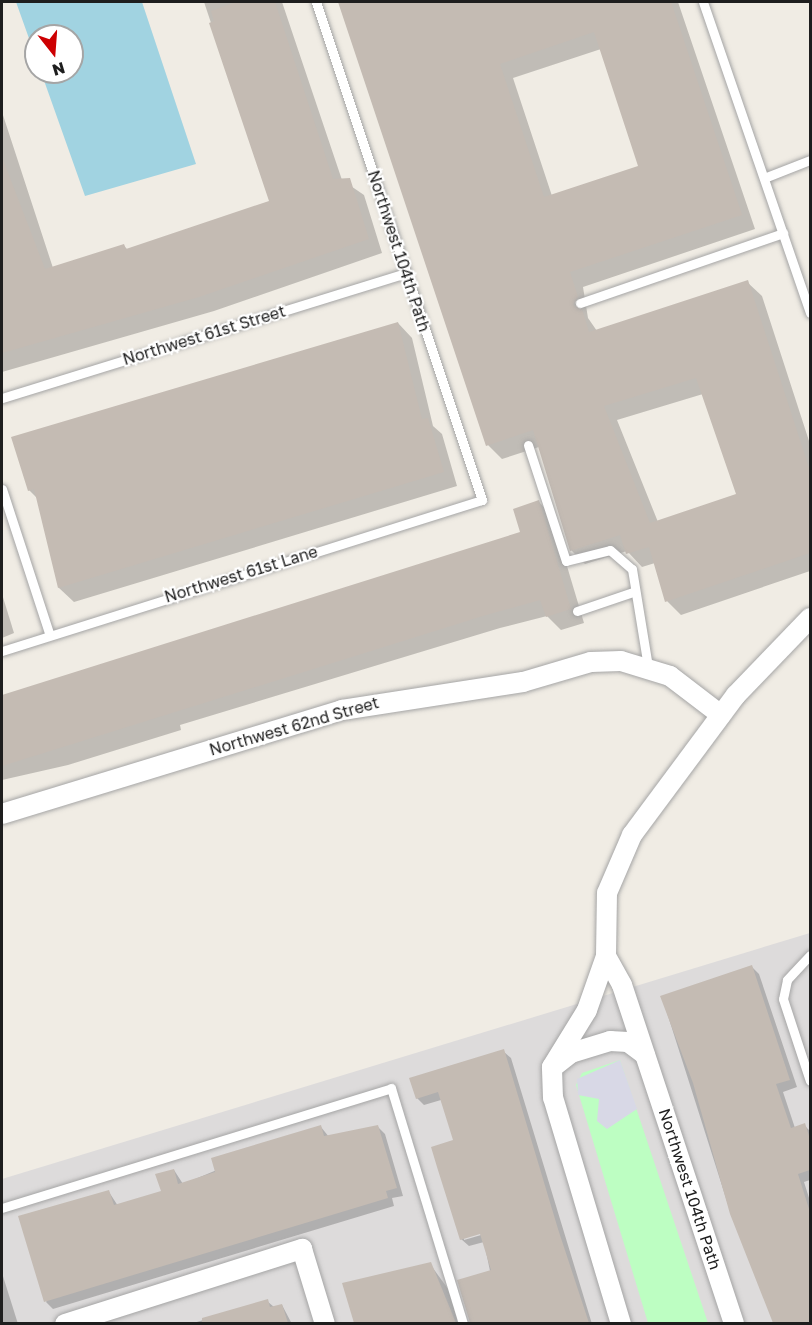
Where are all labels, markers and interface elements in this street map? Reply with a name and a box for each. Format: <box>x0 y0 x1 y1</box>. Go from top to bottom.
north arrow <box>24 24 84 84</box>
text: N <box>50 58 67 81</box>
street label: Northwest 104th Path <box>364 168 434 334</box>
street label: Northwest 61st Street <box>120 301 288 369</box>
street label: Northwest 61st Lane <box>162 542 320 606</box>
street label: Northwest 62nd Street <box>207 693 381 759</box>
street label: Northwest 104th Path <box>655 1106 725 1272</box>

